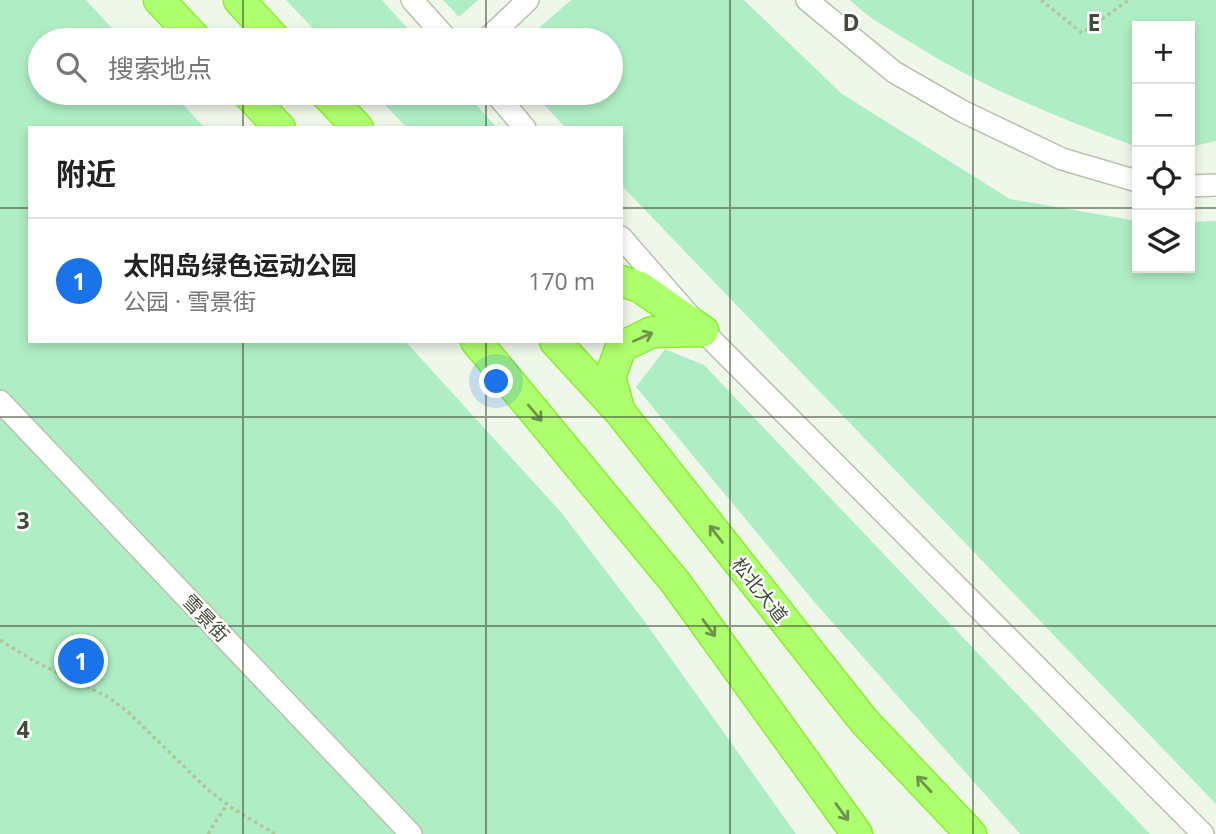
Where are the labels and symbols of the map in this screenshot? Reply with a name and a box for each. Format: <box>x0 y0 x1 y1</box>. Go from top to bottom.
text: D <box>842 6 860 38</box>
text: E <box>1088 6 1100 38</box>
one-way arrow <box>632 330 653 343</box>
your location <box>479 364 513 398</box>
one-way arrow <box>527 403 543 421</box>
text: 3 <box>16 504 30 536</box>
one-way arrow <box>709 526 724 544</box>
street label: 松北大道 <box>726 552 794 628</box>
street label: 雪景街 <box>177 588 235 648</box>
one-way arrow <box>701 618 716 637</box>
pin: 1 <box>58 635 104 687</box>
text: 4 <box>16 713 30 745</box>
one-way arrow <box>916 776 933 794</box>
one-way arrow <box>834 802 849 821</box>

